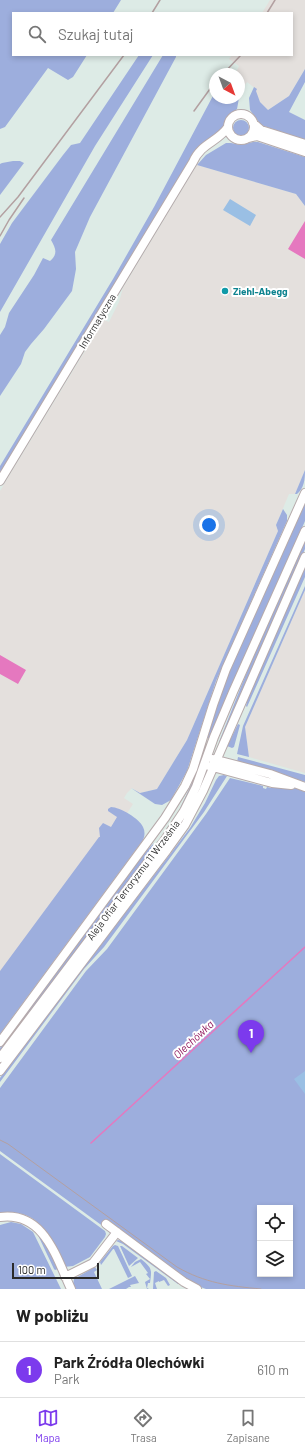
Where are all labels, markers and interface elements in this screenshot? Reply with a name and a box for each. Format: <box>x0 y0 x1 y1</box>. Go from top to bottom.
search box <box>12 12 293 56</box>
icon: search <box>26 23 48 45</box>
text: Szukaj tutaj <box>58 25 134 43</box>
north arrow <box>209 68 245 104</box>
place label: Ziehl-Abegg <box>233 285 288 297</box>
marker: Ziehl-Abegg <box>220 286 230 296</box>
street label: Informatyczna <box>76 291 118 351</box>
your location <box>199 515 219 535</box>
street label: Aleja Ofiar Terroryzmu 11 Września <box>84 818 182 942</box>
water label: Olechówka <box>170 1017 216 1061</box>
pin: 1 <box>238 1020 264 1053</box>
map controls <box>257 1205 293 1277</box>
button: locate <box>257 1205 293 1241</box>
button: layers <box>257 1241 293 1277</box>
scale bar <box>12 1261 99 1280</box>
text: 100 m <box>18 1263 46 1276</box>
text: W pobliżu <box>16 1305 89 1325</box>
text: Park Źródła Olechówki <box>54 1353 204 1371</box>
text: 1 <box>27 1362 31 1378</box>
text: 610 m <box>257 1362 289 1378</box>
text: Park <box>54 1371 80 1387</box>
tab: Mapa <box>35 1407 60 1444</box>
tab: Trasa <box>130 1407 157 1444</box>
tab: Zapisane <box>227 1407 270 1444</box>

